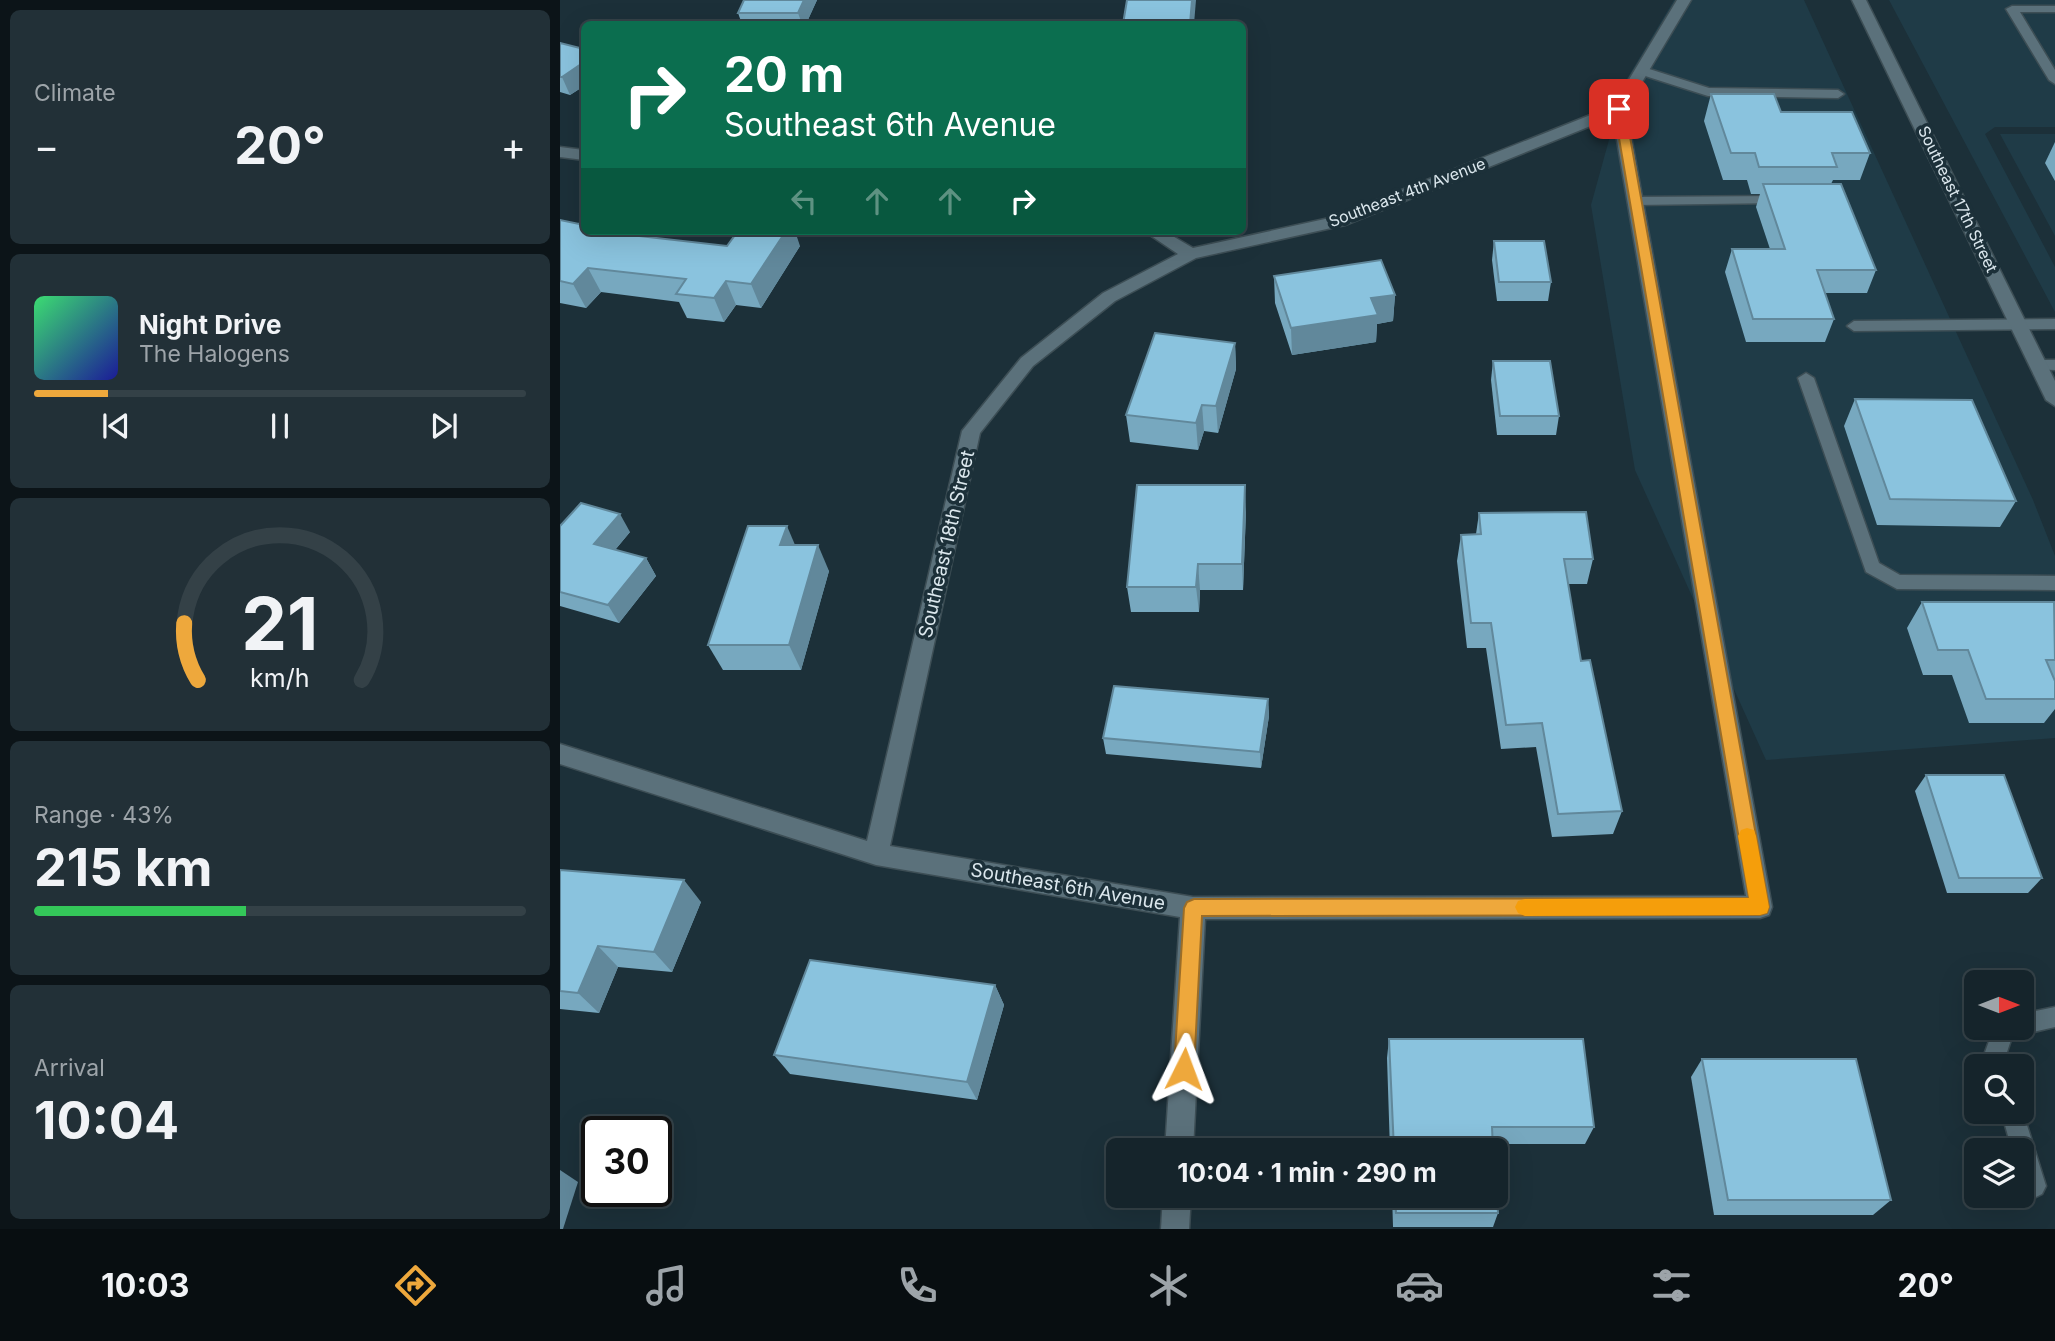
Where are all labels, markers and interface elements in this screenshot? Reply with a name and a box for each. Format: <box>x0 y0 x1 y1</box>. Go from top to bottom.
text: 20 m <box>724 45 844 104</box>
icon: right <box>609 49 700 140</box>
text: Climate <box>34 79 116 107</box>
pin <box>1589 79 1649 139</box>
icon: arrive <box>1600 90 1638 128</box>
text: Southeast 6th Avenue <box>724 105 1056 144</box>
text: 20° <box>234 114 326 177</box>
street label: Southeast 17th Street <box>1914 122 2002 276</box>
text: − <box>34 123 59 169</box>
text: + <box>501 123 526 169</box>
street label: Southeast 4th Avenue <box>1326 153 1488 231</box>
icon: left <box>785 182 823 220</box>
icon: ahead <box>858 182 896 220</box>
icon: ahead <box>931 182 969 220</box>
icon: right <box>1004 182 1042 220</box>
text: Night Drive <box>139 309 281 340</box>
text: The Halogens <box>139 340 290 368</box>
icon: previous <box>97 407 135 445</box>
icon: pause <box>261 407 299 445</box>
icon: next <box>425 407 463 445</box>
street label: Southeast 18th Street <box>914 448 979 640</box>
text: 21 <box>241 580 319 669</box>
text: km/h <box>250 663 310 693</box>
text: Range · 43% <box>34 801 174 829</box>
text: 215 km <box>34 836 212 899</box>
street label: Southeast 6th Avenue <box>969 858 1167 915</box>
north arrow <box>1964 970 2034 1040</box>
map controls <box>1964 970 2034 1208</box>
position arrow <box>1147 1032 1221 1106</box>
text: Arrival <box>34 1054 105 1082</box>
button: search <box>1964 1054 2034 1124</box>
text: 10:04 <box>34 1089 179 1152</box>
speed limit sign: 30 <box>581 1116 672 1207</box>
button: layers <box>1964 1138 2034 1208</box>
text: 10:04 · 1 min · 290 m <box>1177 1157 1437 1188</box>
icon: directions <box>391 1261 440 1310</box>
icon: music <box>642 1261 691 1310</box>
icon: phone <box>893 1261 942 1310</box>
icon: climate <box>1144 1261 1193 1310</box>
icon: car <box>1395 1261 1444 1310</box>
icon: filters <box>1647 1261 1696 1310</box>
text: 10:03 <box>101 1266 189 1305</box>
text: 20° <box>1898 1266 1954 1305</box>

